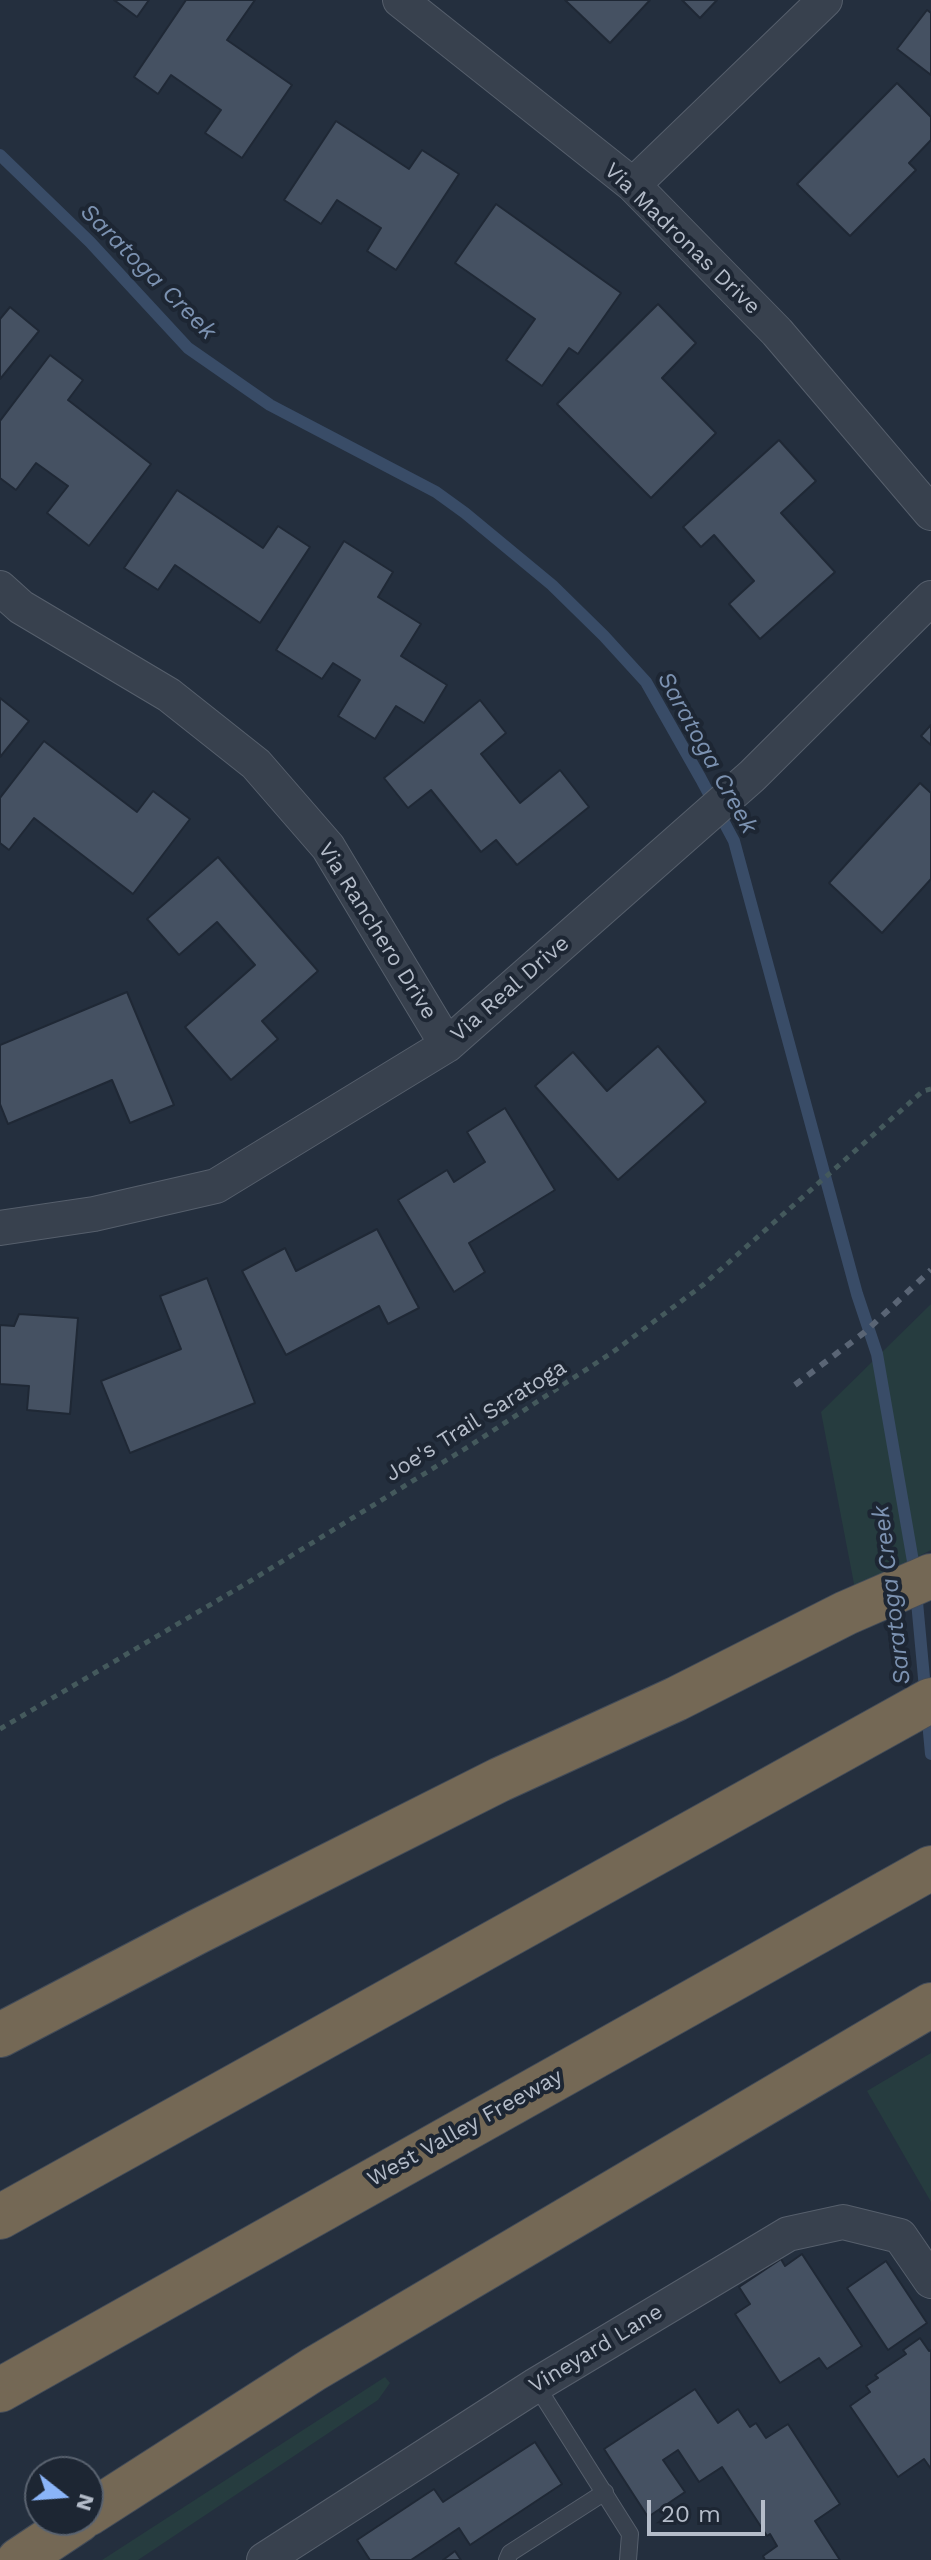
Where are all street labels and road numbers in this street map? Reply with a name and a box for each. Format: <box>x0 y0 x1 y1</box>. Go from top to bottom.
street label: Via Madronas Drive <box>598 158 766 320</box>
street label: Via Ranchero Drive <box>312 838 442 1024</box>
street label: Via Real Drive <box>445 930 575 1048</box>
street label: Joe's Trail Saratoga <box>381 1355 571 1487</box>
street label: West Valley Freeway <box>363 2063 567 2193</box>
street label: Vineyard Lane <box>524 2299 668 2399</box>

